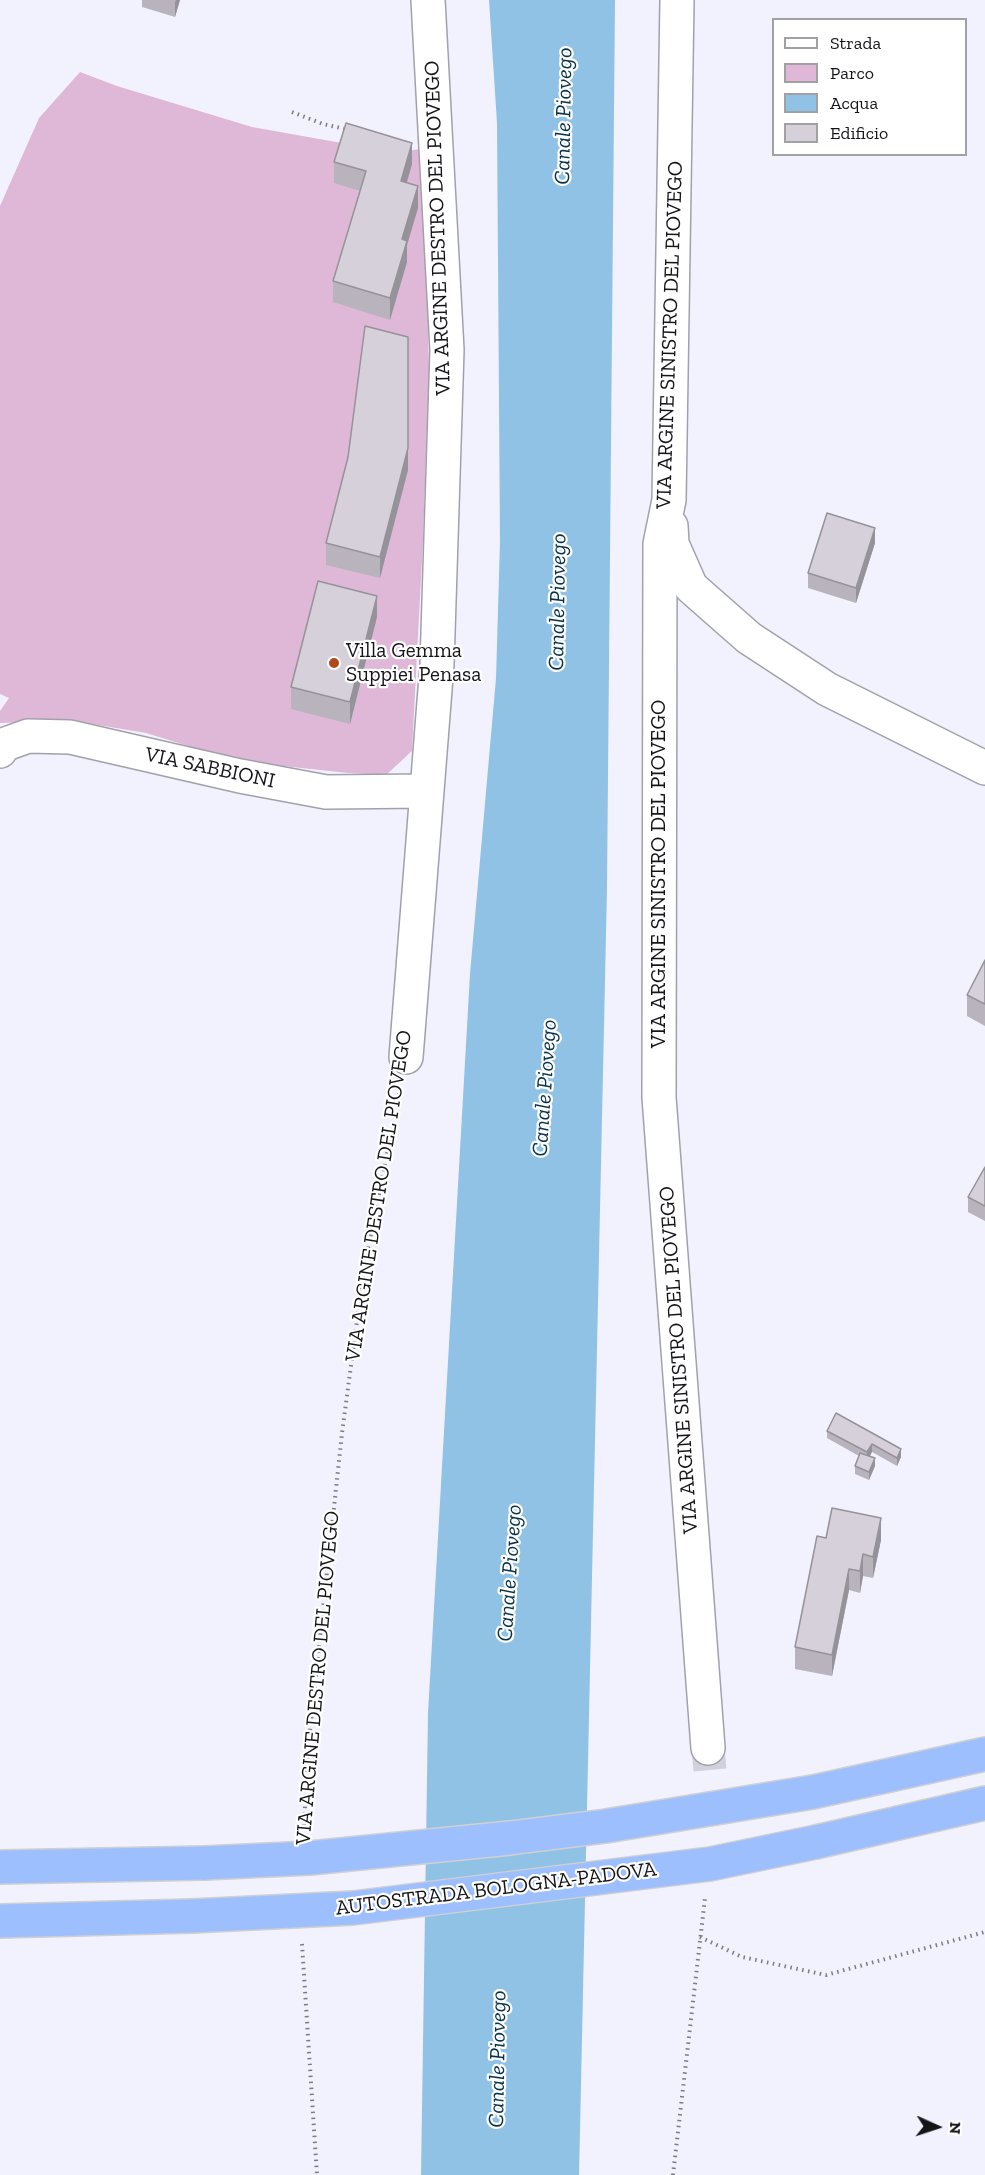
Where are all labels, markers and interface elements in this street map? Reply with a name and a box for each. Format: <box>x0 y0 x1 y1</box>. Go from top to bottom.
legend <box>772 18 967 156</box>
text: Strada <box>830 32 881 54</box>
water label: Canale Piovego <box>550 47 578 185</box>
street label: VIA ARGINE DESTRO DEL PIOVEGO <box>420 60 456 396</box>
text: Parco <box>830 62 874 84</box>
text: Acqua <box>830 92 878 114</box>
text: Edificio <box>830 122 888 144</box>
street label: VIA ARGINE SINISTRO DEL PIOVEGO <box>651 160 689 510</box>
water label: Canale Piovego <box>544 533 572 671</box>
place label: Villa Gemma Suppiei Penasa <box>346 638 481 688</box>
marker: Villa Gemma Suppiei Penasa <box>327 656 341 670</box>
street label: VIA ARGINE SINISTRO DEL PIOVEGO <box>646 700 672 1048</box>
street label: VIA SABBIONI <box>143 742 277 794</box>
water label: Canale Piovego <box>527 1019 563 1157</box>
street label: VIA ARGINE DESTRO DEL PIOVEGO <box>340 1029 418 1363</box>
street label: VIA ARGINE SINISTRO DEL PIOVEGO <box>654 1185 704 1535</box>
water label: Canale Piovego <box>492 1504 528 1642</box>
street label: VIA ARGINE DESTRO DEL PIOVEGO <box>291 1510 345 1846</box>
street label: AUTOSTRADA BOLOGNA-PADOVA <box>334 1857 658 1921</box>
water label: Canale Piovego <box>484 1990 512 2128</box>
north arrow <box>907 2097 967 2157</box>
text: N <box>946 2121 965 2135</box>

